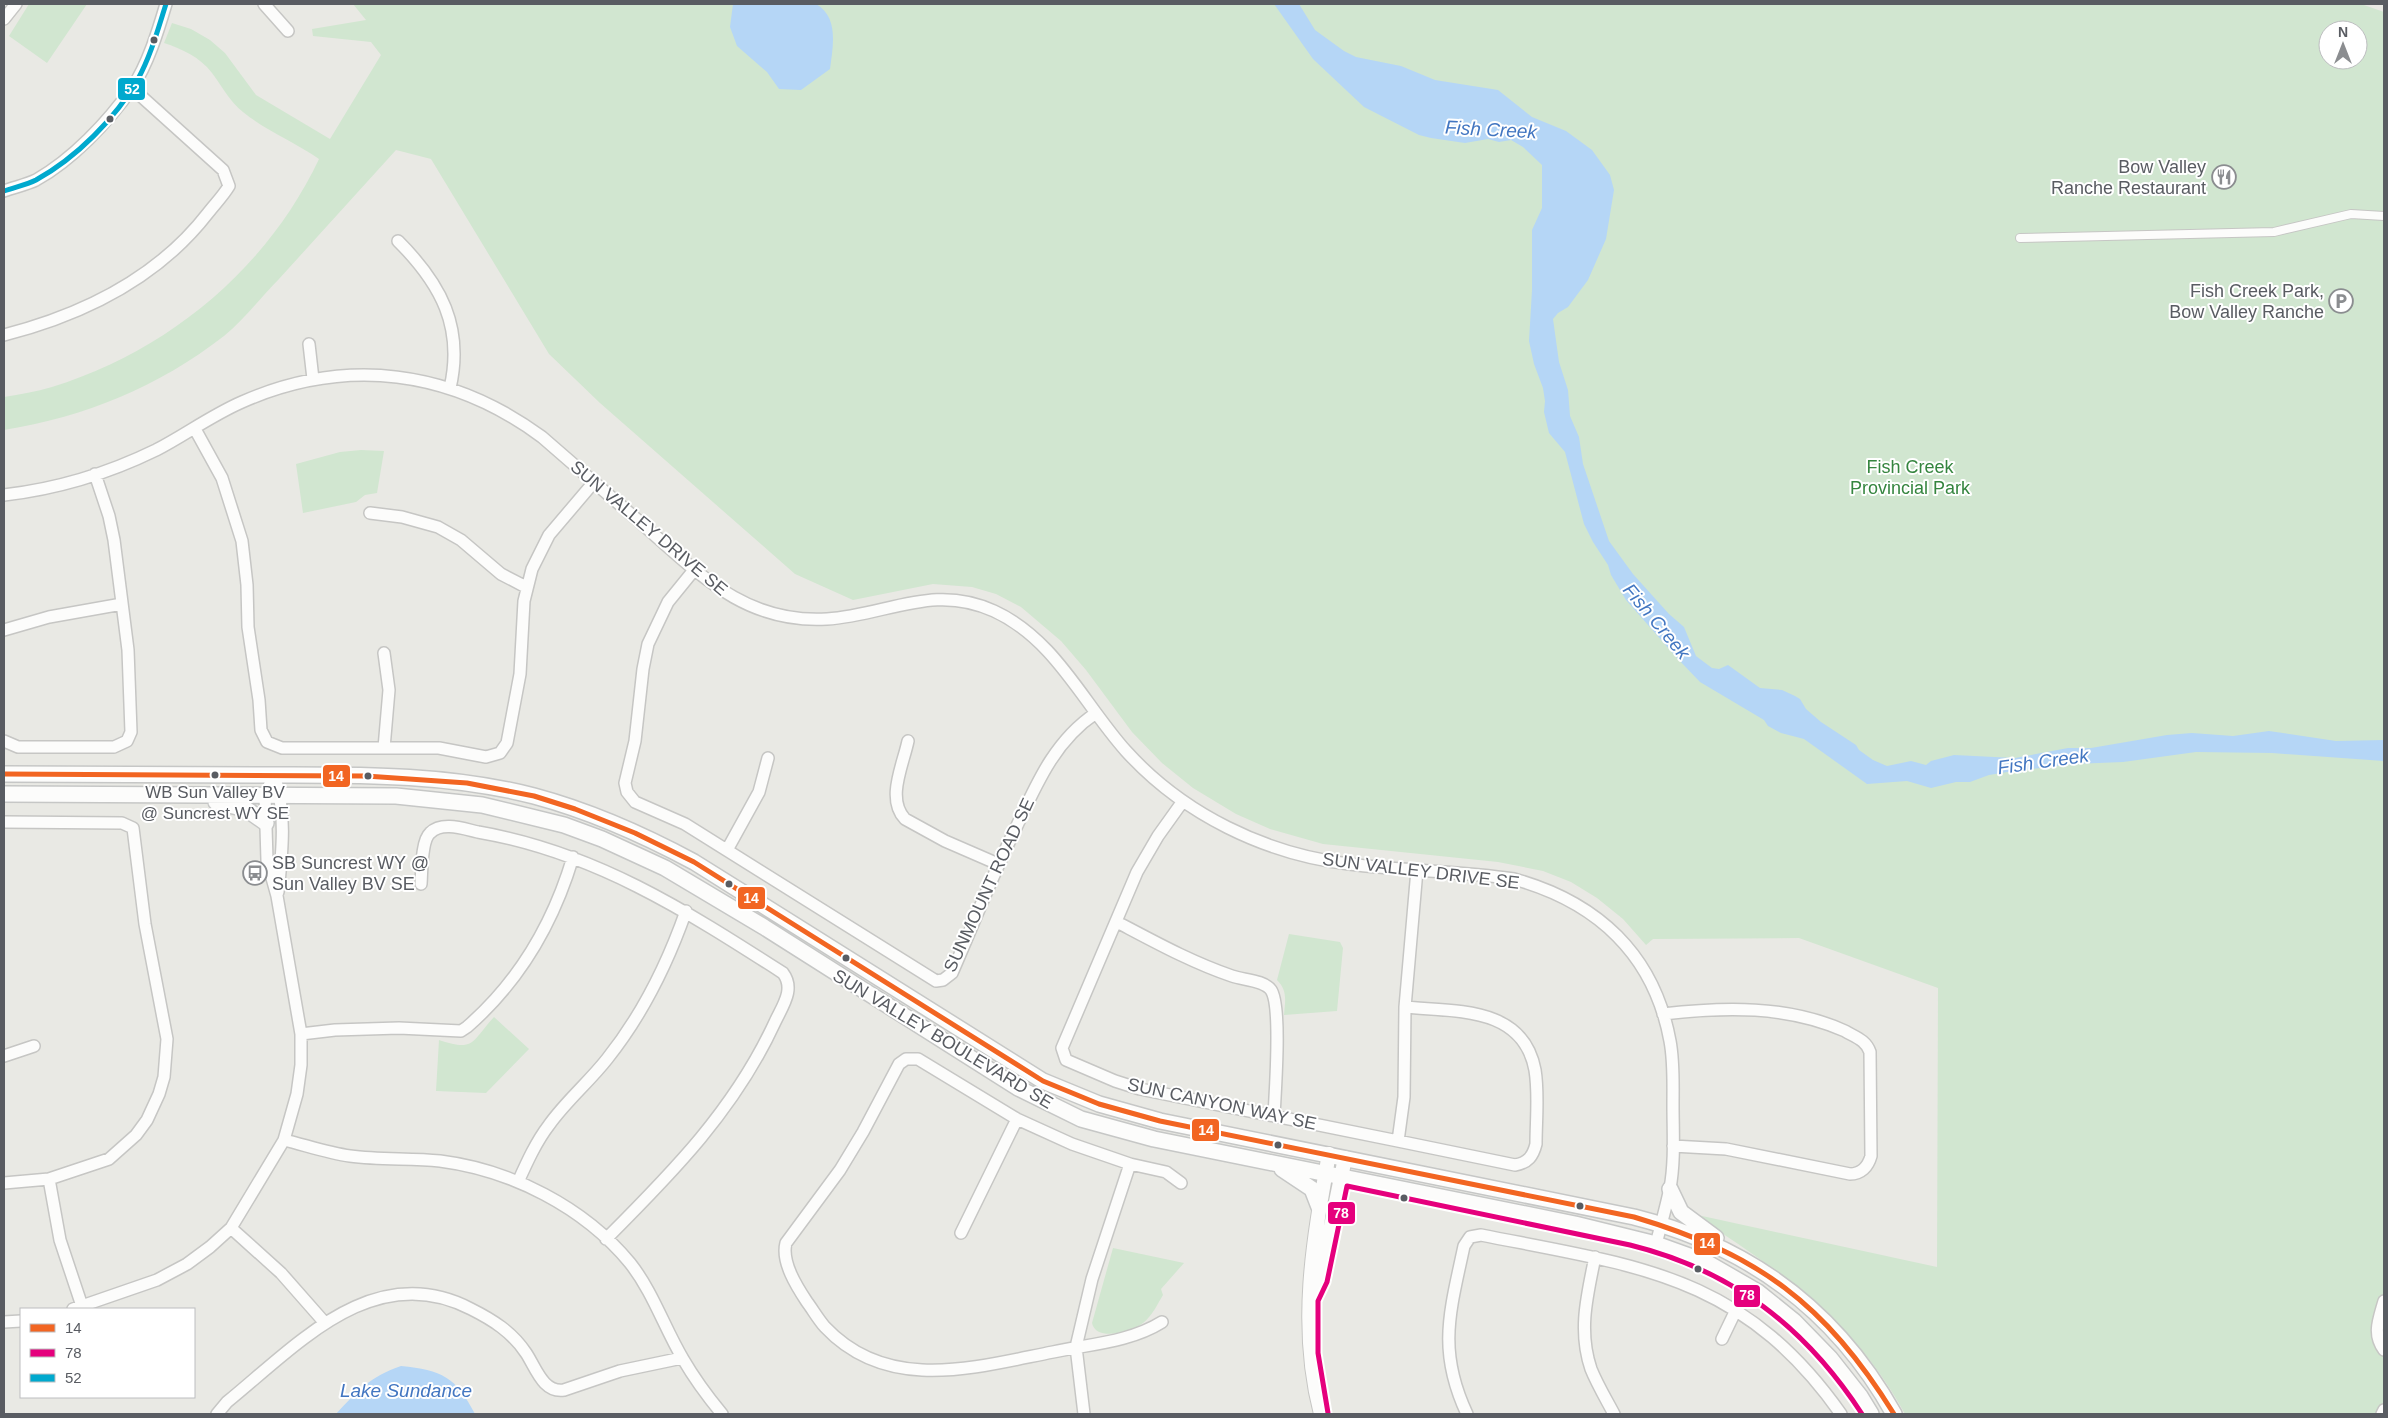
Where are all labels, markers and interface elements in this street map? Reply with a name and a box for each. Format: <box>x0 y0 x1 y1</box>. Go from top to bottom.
north arrow <box>2318 20 2368 70</box>
text: N <box>2338 24 2348 40</box>
unlabelled marker <box>149 35 159 45</box>
line badge: 52 <box>117 77 146 101</box>
text: 52 <box>124 81 140 97</box>
unlabelled marker <box>105 114 115 124</box>
water label: Fish Creek <box>1445 117 1539 142</box>
place label: Bow Valley Ranche Restaurant <box>2051 157 2206 198</box>
restaurant icon: Bow Valley Ranche Restaurant <box>2211 164 2237 190</box>
place label: Fish Creek Park, Bow Valley Ranche <box>2169 281 2324 322</box>
parking icon: Fish Creek Park, Bow Valley Ranche <box>2328 288 2354 314</box>
street label: SUN VALLEY DRIVE SE <box>567 457 731 599</box>
park label: Fish Creek Provincial Park <box>1850 457 1971 498</box>
water label: Fish Creek <box>1619 579 1695 664</box>
water label: Fish Creek <box>1996 744 2091 778</box>
line badge: 14 <box>322 764 351 788</box>
text: 14 <box>328 768 344 784</box>
marker: WB Sun Valley BV @ Suncrest WY SE <box>210 770 220 780</box>
unlabelled marker <box>363 771 373 781</box>
place label: WB Sun Valley BV @ Suncrest WY SE <box>141 783 289 823</box>
street label: SUNMOUNT ROAD SE <box>940 795 1038 975</box>
street label: SUN VALLEY DRIVE SE <box>1321 849 1521 893</box>
place label: SB Suncrest WY @ Sun Valley BV SE <box>272 853 429 894</box>
bus stop icon: SB Suncrest WY @ Sun Valley BV SE <box>242 860 268 886</box>
unlabelled marker <box>724 879 734 889</box>
line badge: 14 <box>737 886 766 910</box>
text: 14 <box>743 890 759 906</box>
unlabelled marker <box>841 953 851 963</box>
street label: SUN VALLEY BOULEVARD SE <box>829 965 1057 1113</box>
street label: SUN CANYON WAY SE <box>1126 1074 1318 1134</box>
line badge: 14 <box>1191 1118 1220 1142</box>
text: 14 <box>1198 1122 1214 1138</box>
unlabelled marker <box>1273 1140 1283 1150</box>
unlabelled marker <box>1399 1193 1409 1203</box>
line badge: 78 <box>1327 1201 1356 1225</box>
unlabelled marker <box>1575 1201 1585 1211</box>
text: 78 <box>1333 1205 1349 1221</box>
line badge: 14 <box>1693 1232 1721 1256</box>
text: 14 <box>1699 1235 1715 1251</box>
unlabelled marker <box>1693 1264 1703 1274</box>
line badge: 78 <box>1733 1284 1761 1308</box>
text: 78 <box>1739 1287 1755 1303</box>
legend <box>20 1308 195 1398</box>
text: 14 <box>65 1319 82 1336</box>
text: 78 <box>65 1344 82 1361</box>
text: 52 <box>65 1369 82 1386</box>
water label: Lake Sundance <box>340 1380 472 1401</box>

